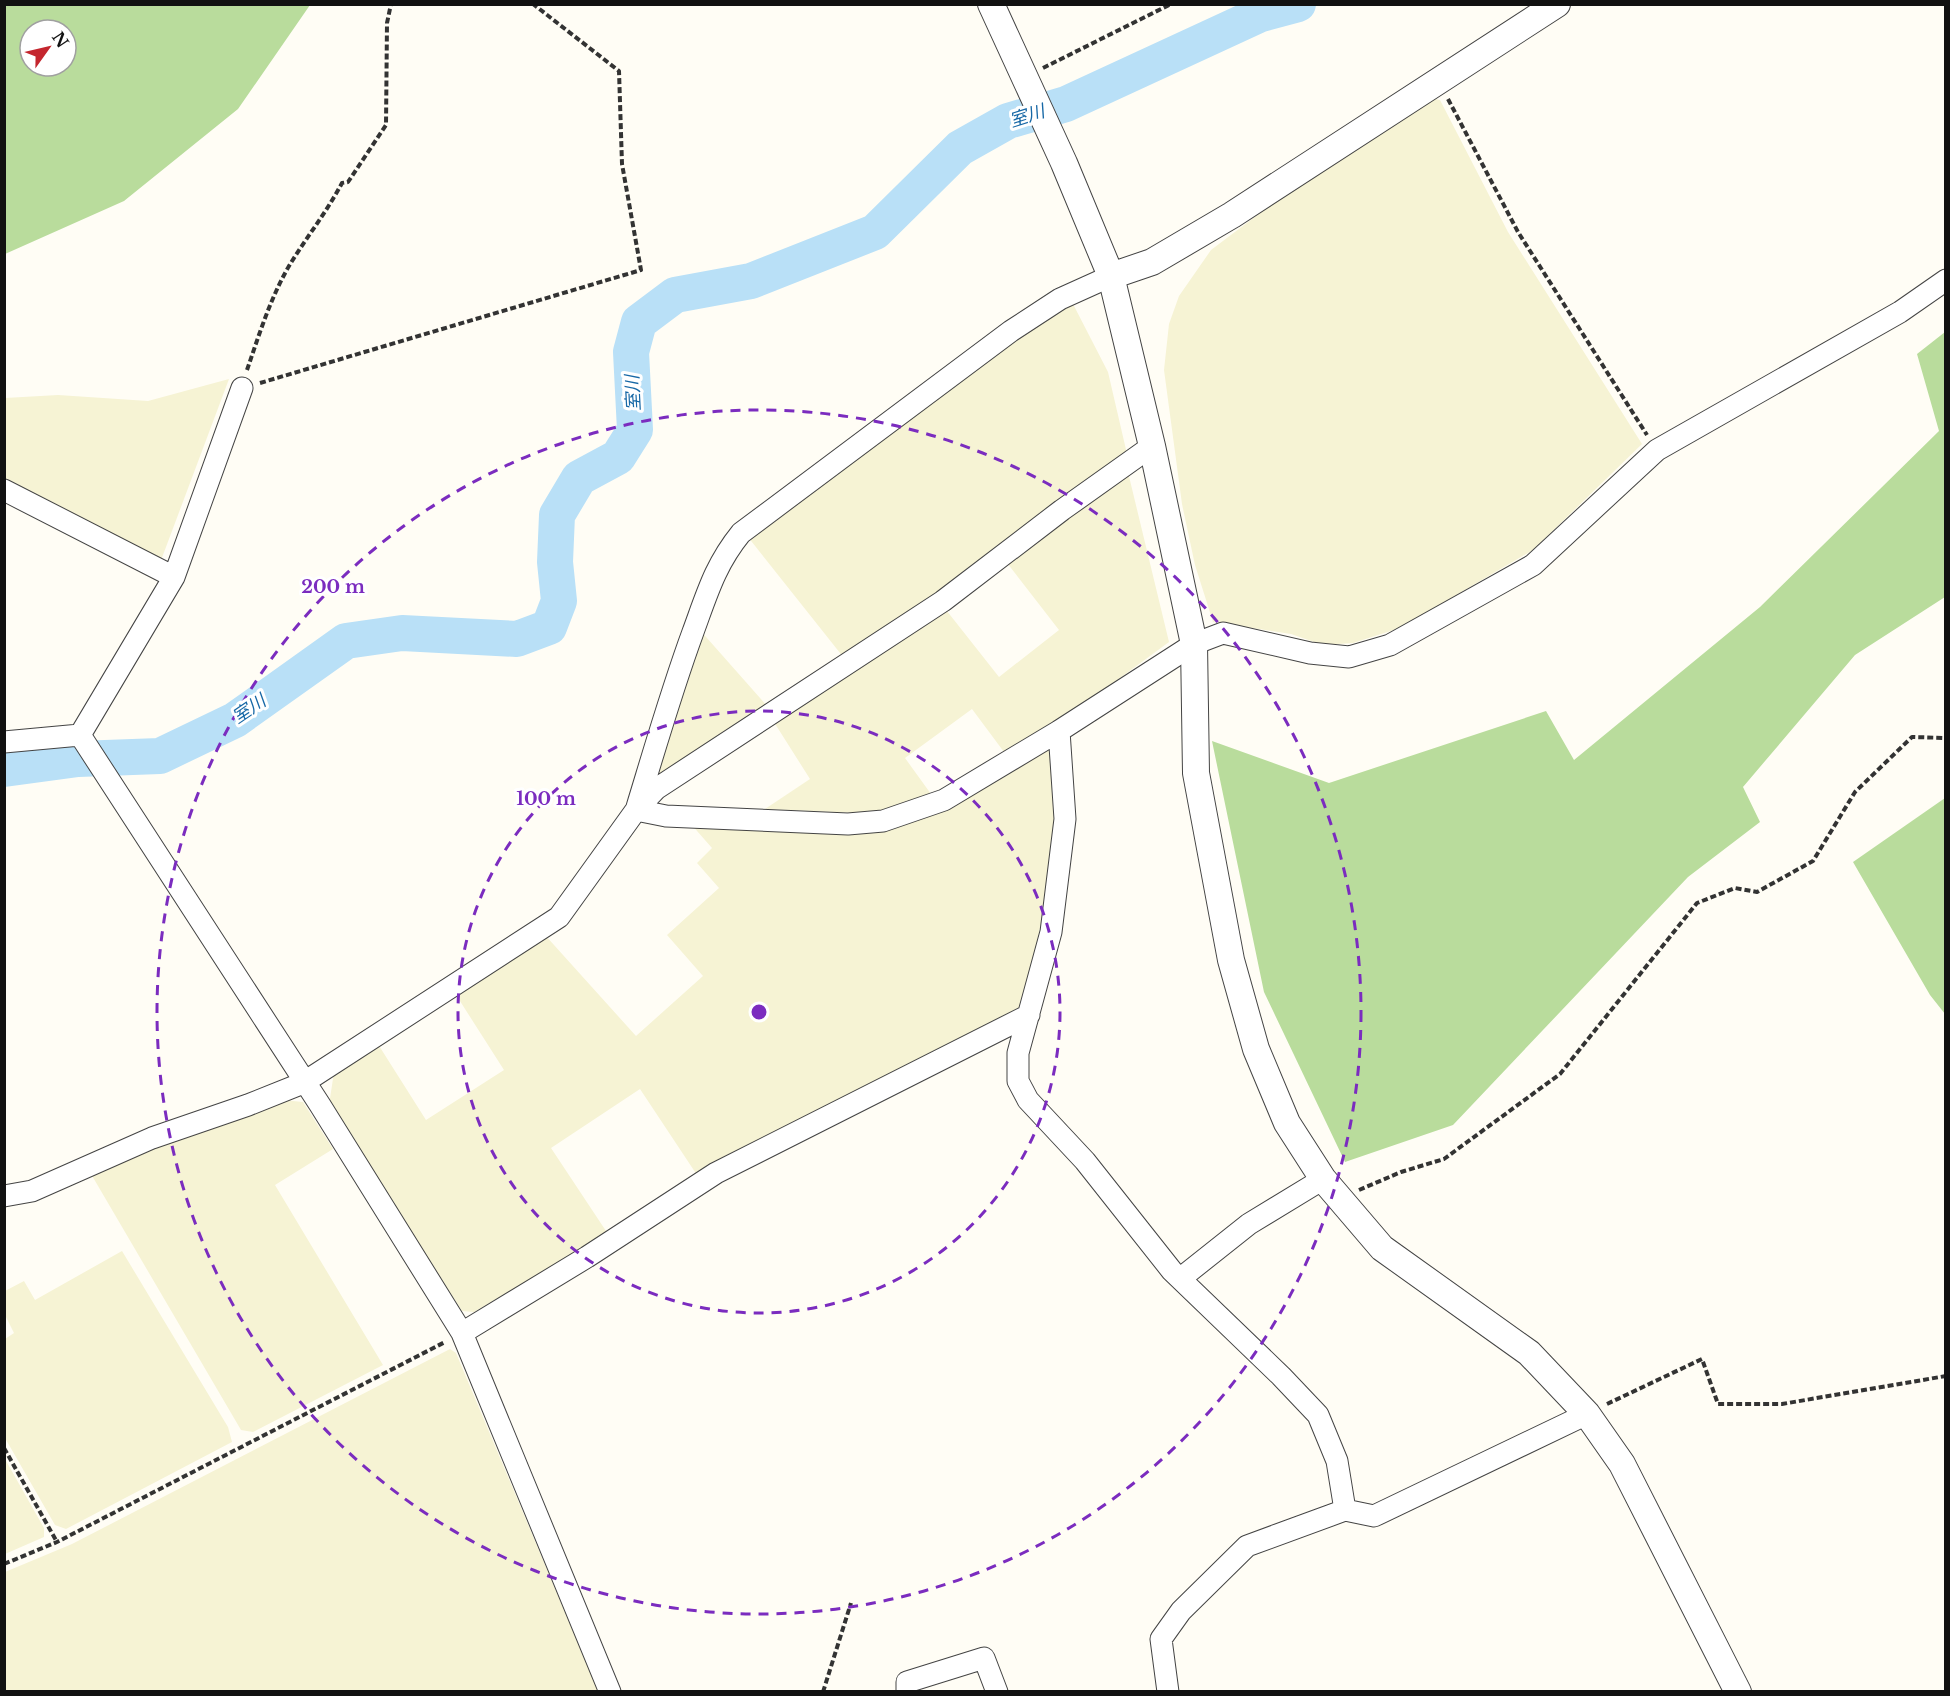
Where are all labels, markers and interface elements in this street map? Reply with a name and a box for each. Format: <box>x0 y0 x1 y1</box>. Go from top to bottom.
north arrow <box>18 18 78 78</box>
text: N <box>48 28 73 51</box>
water label: 室川 <box>1006 99 1049 132</box>
water label: 室川 <box>621 372 645 412</box>
text: 200 m <box>301 576 365 598</box>
water label: 室川 <box>228 689 272 728</box>
text: 100 m <box>516 788 576 810</box>
centre of rings <box>749 1002 769 1022</box>

